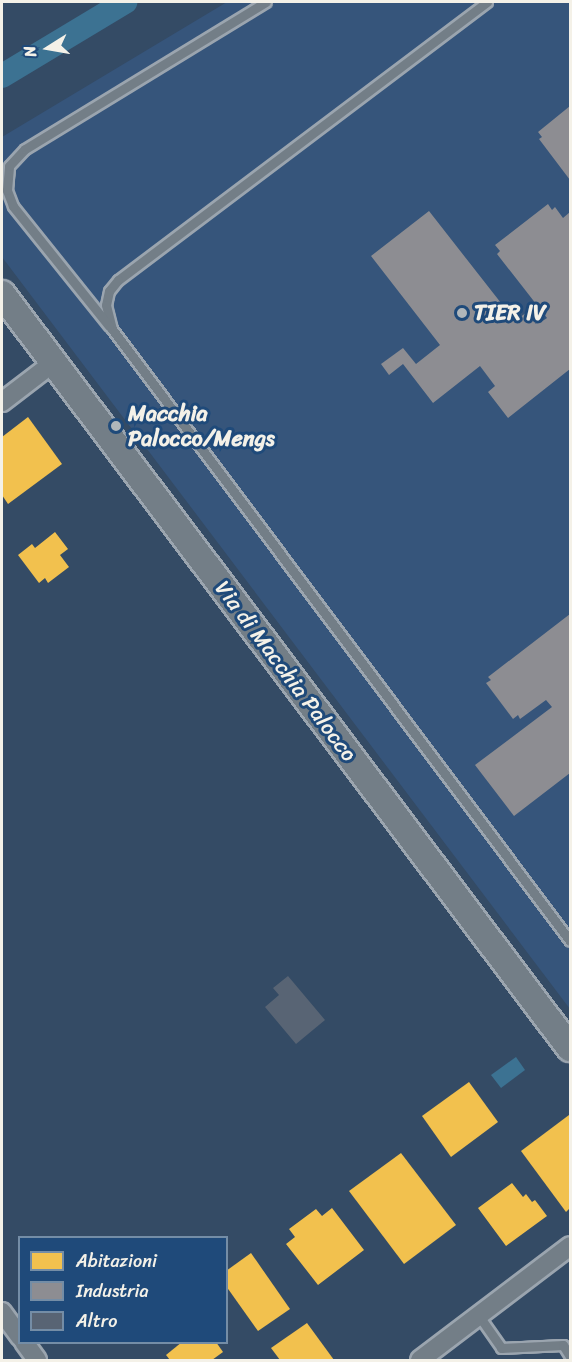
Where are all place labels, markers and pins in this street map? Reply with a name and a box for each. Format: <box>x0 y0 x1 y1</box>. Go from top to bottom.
place label: TIER IV <box>474 300 548 326</box>
marker: TIER IV <box>455 306 469 320</box>
place label: Macchia Palocco/Mengs <box>128 400 275 452</box>
marker: Macchia Palocco/Mengs <box>109 419 123 433</box>

